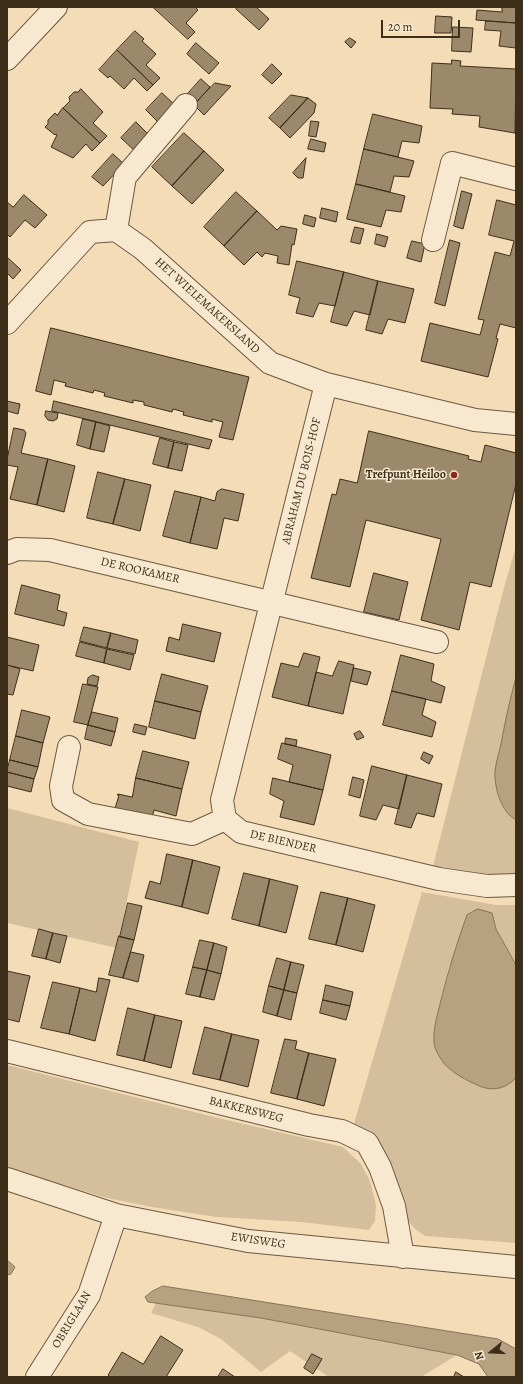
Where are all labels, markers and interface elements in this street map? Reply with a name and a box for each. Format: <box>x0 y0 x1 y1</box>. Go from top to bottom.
scale bar <box>383 12 462 38</box>
text: 20 m <box>388 19 412 35</box>
street label: HET WIELEMAKERSLAND <box>151 255 263 357</box>
street label: ABRAHAM DU BOIS-HOF <box>279 416 325 546</box>
place label: Trefpunt Heiloo <box>366 468 446 482</box>
marker: Trefpunt Heiloo <box>449 470 459 480</box>
street label: DE ROOKAMER <box>99 555 181 587</box>
street label: DE BIENDER <box>248 827 318 857</box>
street label: BAKKERSWEG <box>207 1094 285 1126</box>
street label: EWISWEG <box>230 1230 286 1252</box>
street label: OBRIGLAAN <box>49 1289 95 1351</box>
north arrow <box>471 1332 511 1372</box>
text: N <box>471 1350 487 1362</box>

